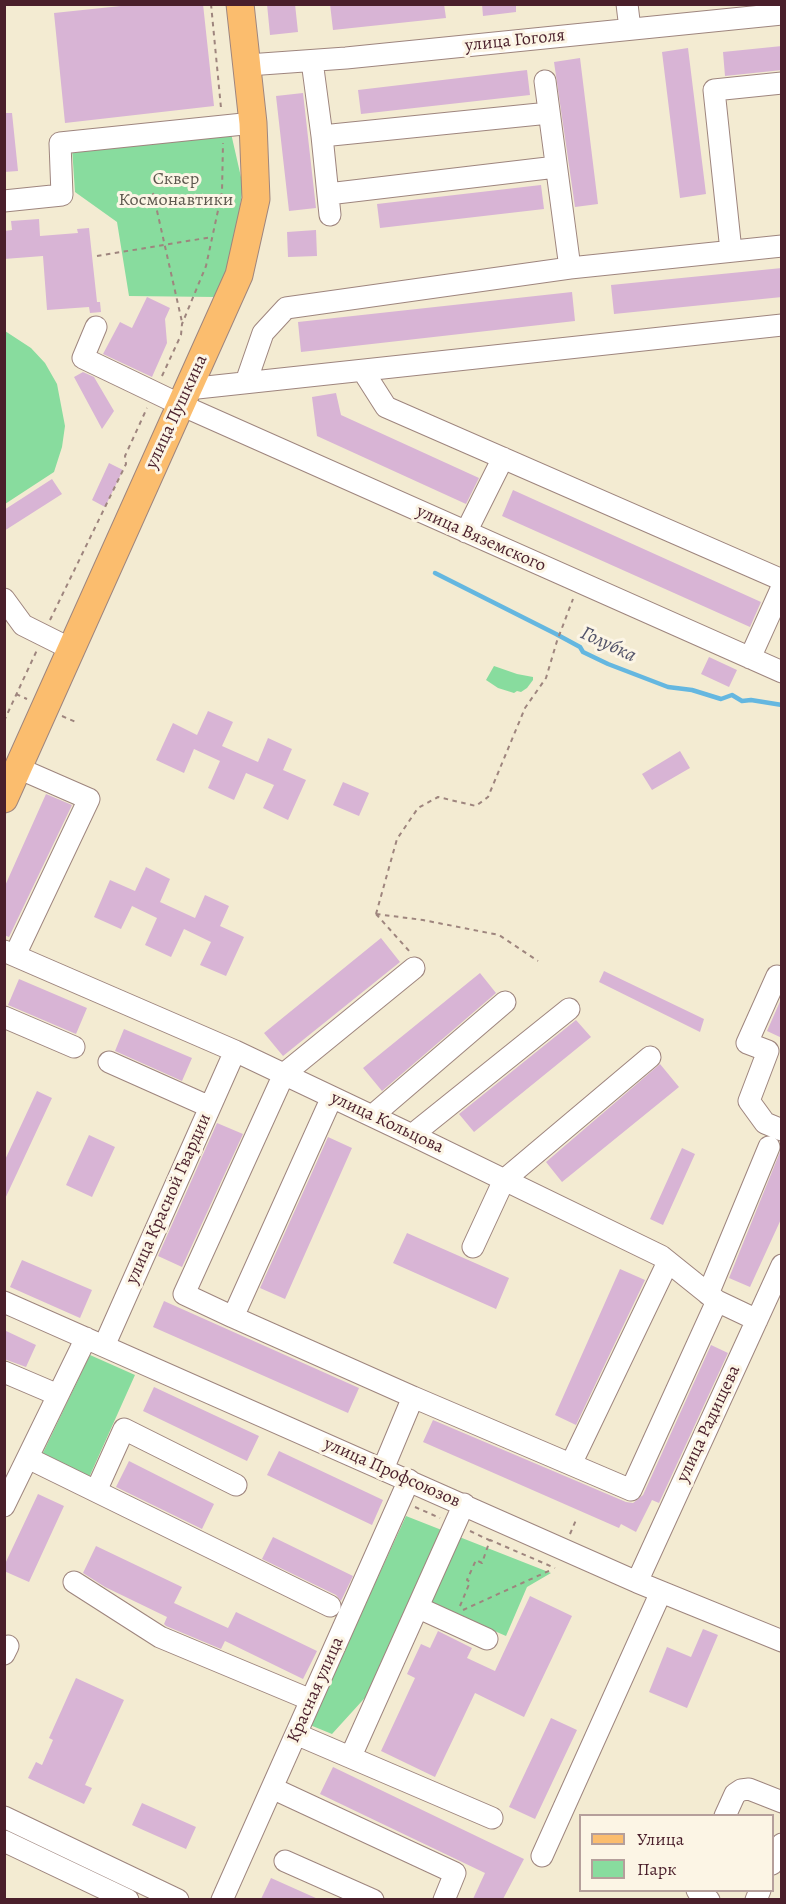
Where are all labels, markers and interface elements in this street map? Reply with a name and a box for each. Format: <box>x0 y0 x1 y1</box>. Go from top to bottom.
street label: улица Гоголя <box>464 25 566 57</box>
park label: Сквер Космонавтики <box>119 169 233 212</box>
street label: улица Пушкина <box>141 352 213 472</box>
street label: улица Вяземского <box>413 501 549 577</box>
water label: Голубка <box>576 622 640 668</box>
street label: улица Кольцова <box>327 1087 447 1159</box>
street label: улица Красной Гвардии <box>122 1110 216 1288</box>
street label: улица Радищева <box>672 1362 746 1486</box>
street label: улица Профсоюзов <box>320 1433 464 1513</box>
street label: Красная улица <box>283 1634 349 1746</box>
legend <box>579 1814 774 1892</box>
text: Улица <box>637 1827 684 1851</box>
text: Парк <box>637 1857 677 1881</box>

